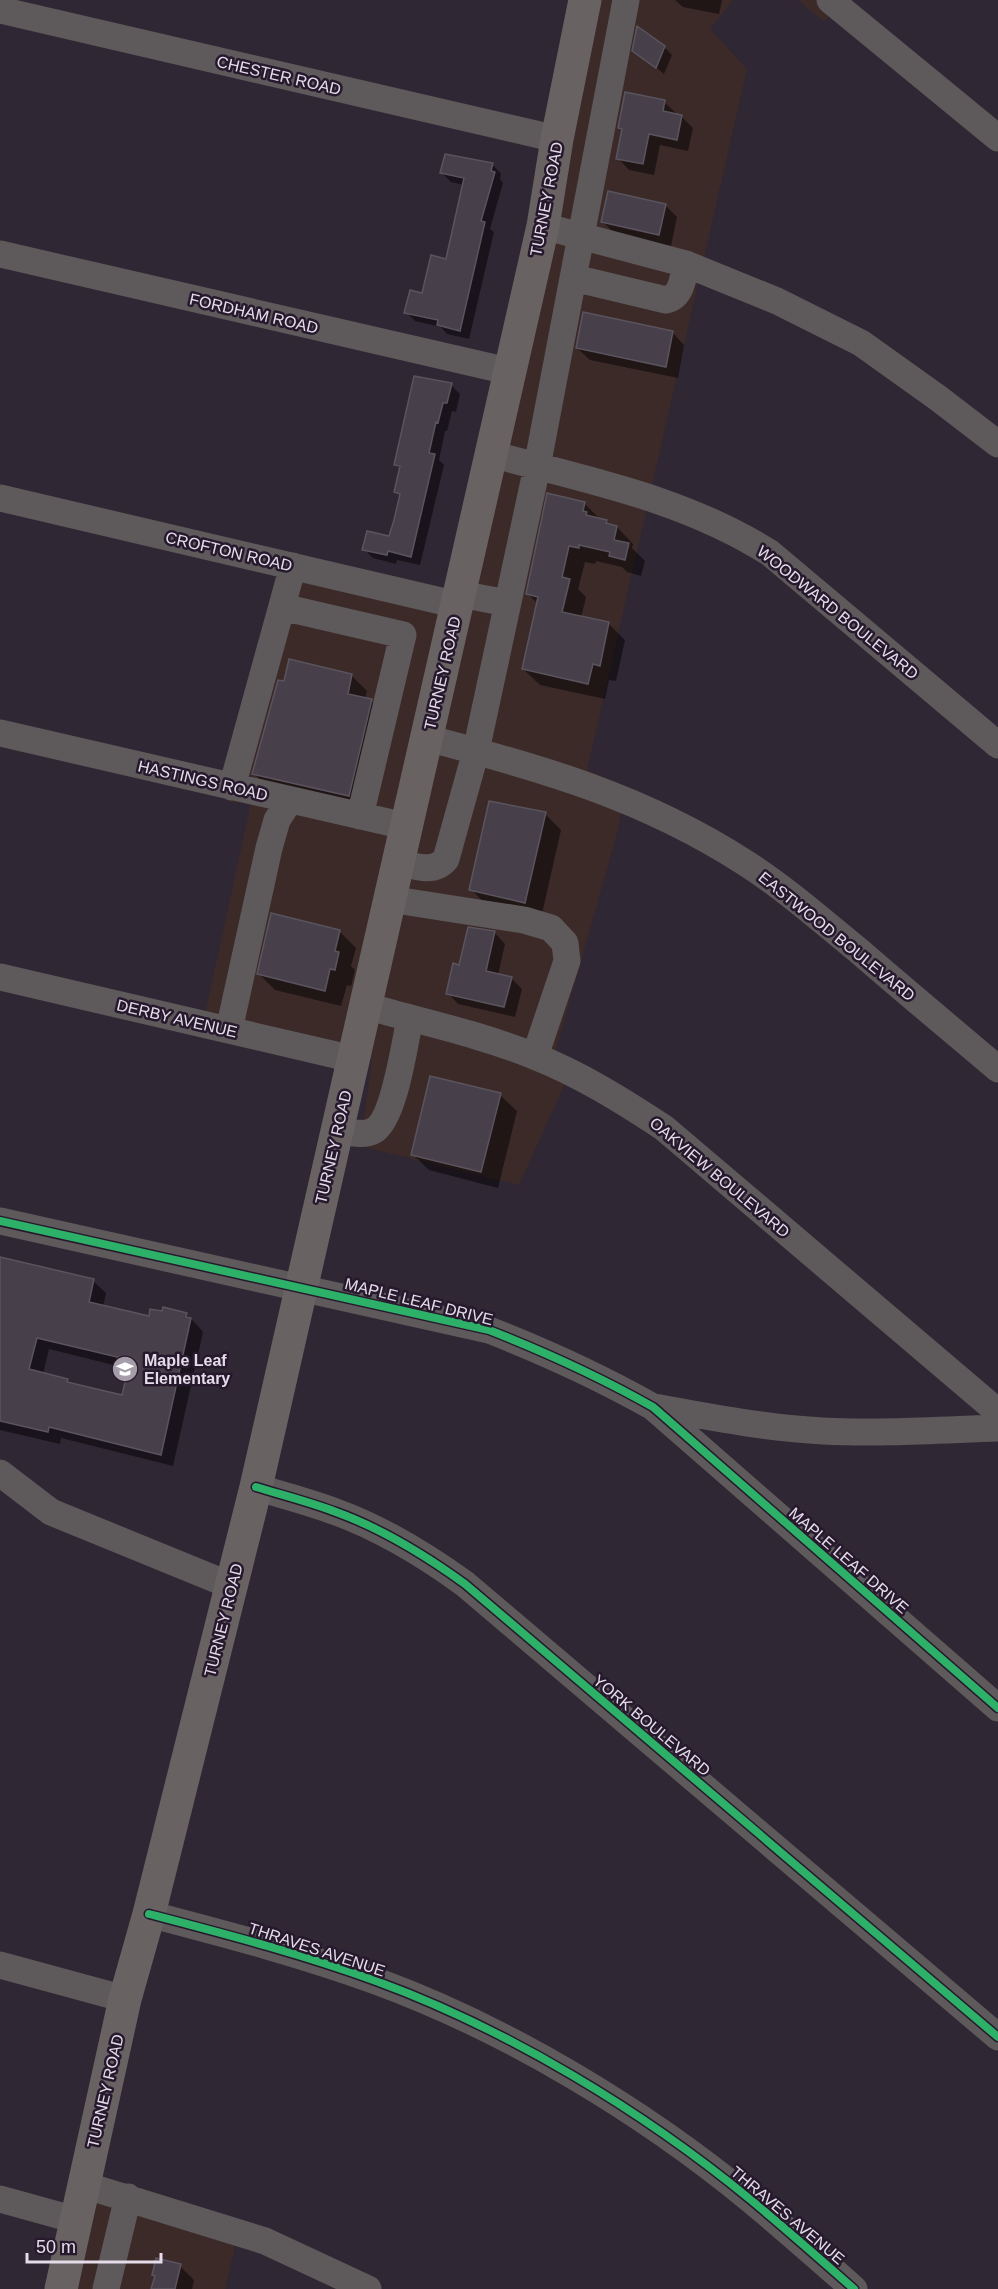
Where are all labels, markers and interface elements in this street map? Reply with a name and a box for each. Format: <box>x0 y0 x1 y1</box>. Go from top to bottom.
street label: CHESTER ROAD <box>215 53 343 98</box>
street label: TURNEY ROAD <box>527 140 566 258</box>
street label: FORDHAM ROAD <box>188 290 320 337</box>
street label: CROFTON ROAD <box>164 529 294 574</box>
street label: WOODWARD BOULEVARD <box>754 542 921 682</box>
street label: TURNEY ROAD <box>421 615 464 732</box>
street label: HASTINGS ROAD <box>136 757 269 804</box>
street label: EASTWOOD BOULEVARD <box>755 868 918 1004</box>
street label: DERBY AVENUE <box>115 996 239 1041</box>
street label: TURNEY ROAD <box>312 1089 355 1206</box>
street label: OAKVIEW BOULEVARD <box>647 1114 793 1241</box>
street label: MAPLE LEAF DRIVE <box>343 1275 495 1328</box>
place label: Maple Leaf Elementary <box>144 1352 230 1387</box>
school or university icon: Maple Leaf Elementary <box>110 1354 140 1384</box>
street label: MAPLE LEAF DRIVE <box>786 1504 912 1617</box>
street label: TURNEY ROAD <box>201 1562 246 1679</box>
street label: YORK BOULEVARD <box>590 1672 714 1779</box>
street label: THRAVES AVENUE <box>246 1919 387 1980</box>
street label: TURNEY ROAD <box>84 2033 127 2150</box>
street label: THRAVES AVENUE <box>728 2163 848 2268</box>
scale bar <box>27 2226 160 2264</box>
text: 50 m <box>36 2237 76 2257</box>

